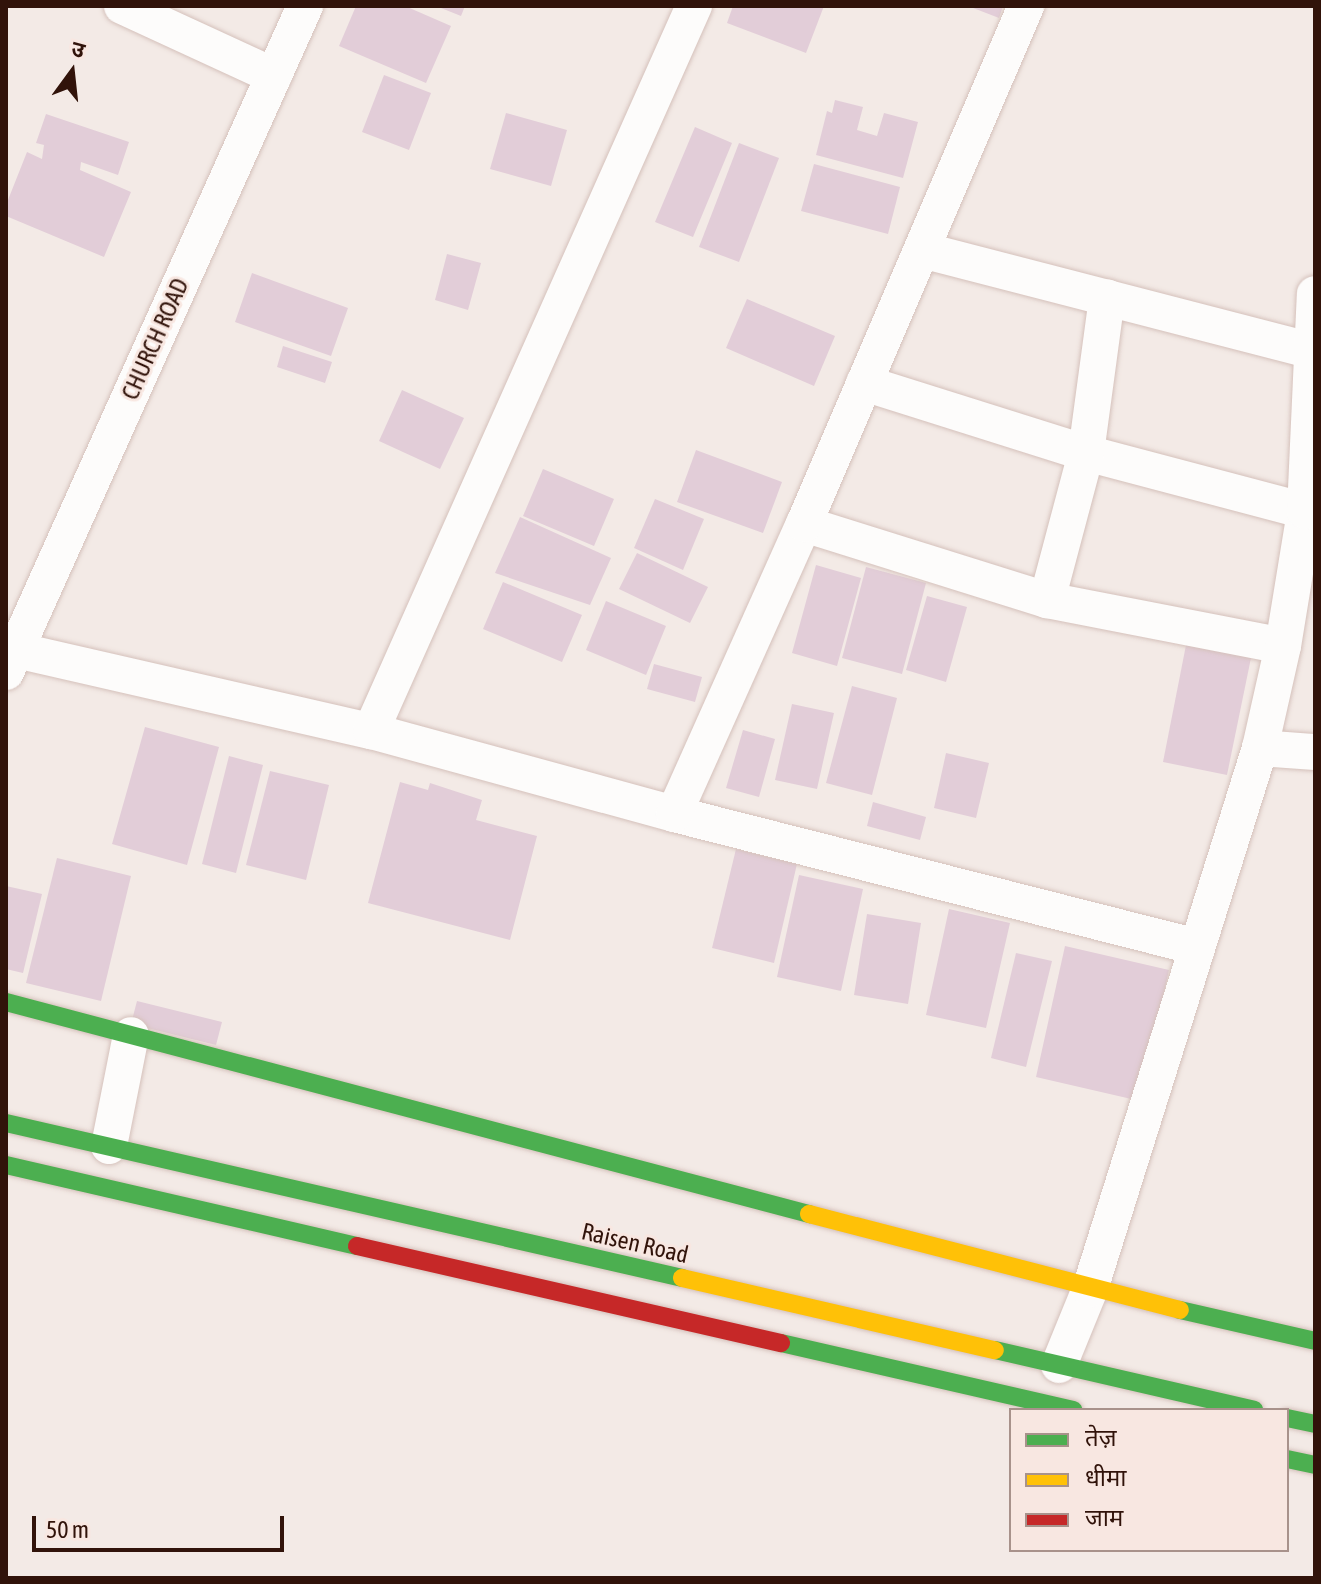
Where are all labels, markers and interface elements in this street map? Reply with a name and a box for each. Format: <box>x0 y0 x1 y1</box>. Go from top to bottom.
north arrow <box>32 32 112 112</box>
text: उ <box>69 35 88 63</box>
street label: CHURCH ROAD <box>115 274 195 404</box>
street label: Raisen Road <box>579 1217 691 1269</box>
legend <box>1009 1408 1289 1552</box>
text: तेज़ <box>1085 1424 1117 1451</box>
text: धीमा <box>1085 1464 1127 1491</box>
scale bar <box>36 1500 288 1550</box>
text: जाम <box>1085 1504 1123 1531</box>
text: 50 m <box>46 1516 89 1543</box>

